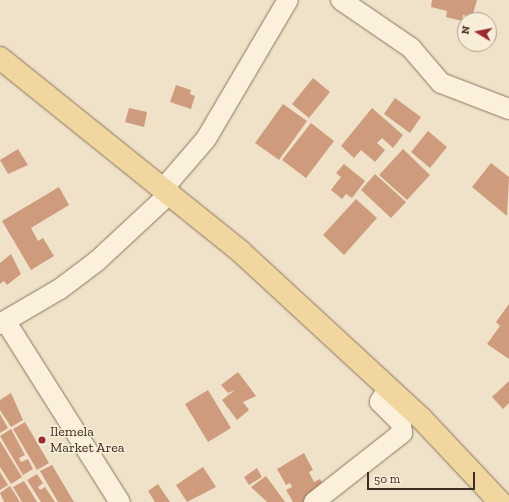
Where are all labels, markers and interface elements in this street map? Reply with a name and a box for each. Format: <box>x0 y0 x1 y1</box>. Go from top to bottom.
north arrow <box>457 12 497 52</box>
text: N <box>459 25 473 35</box>
place label: Ilemela Market Area <box>50 424 125 456</box>
marker: Ilemela Market Area <box>37 435 47 445</box>
scale bar <box>369 464 477 490</box>
text: 50 m <box>374 472 400 486</box>

